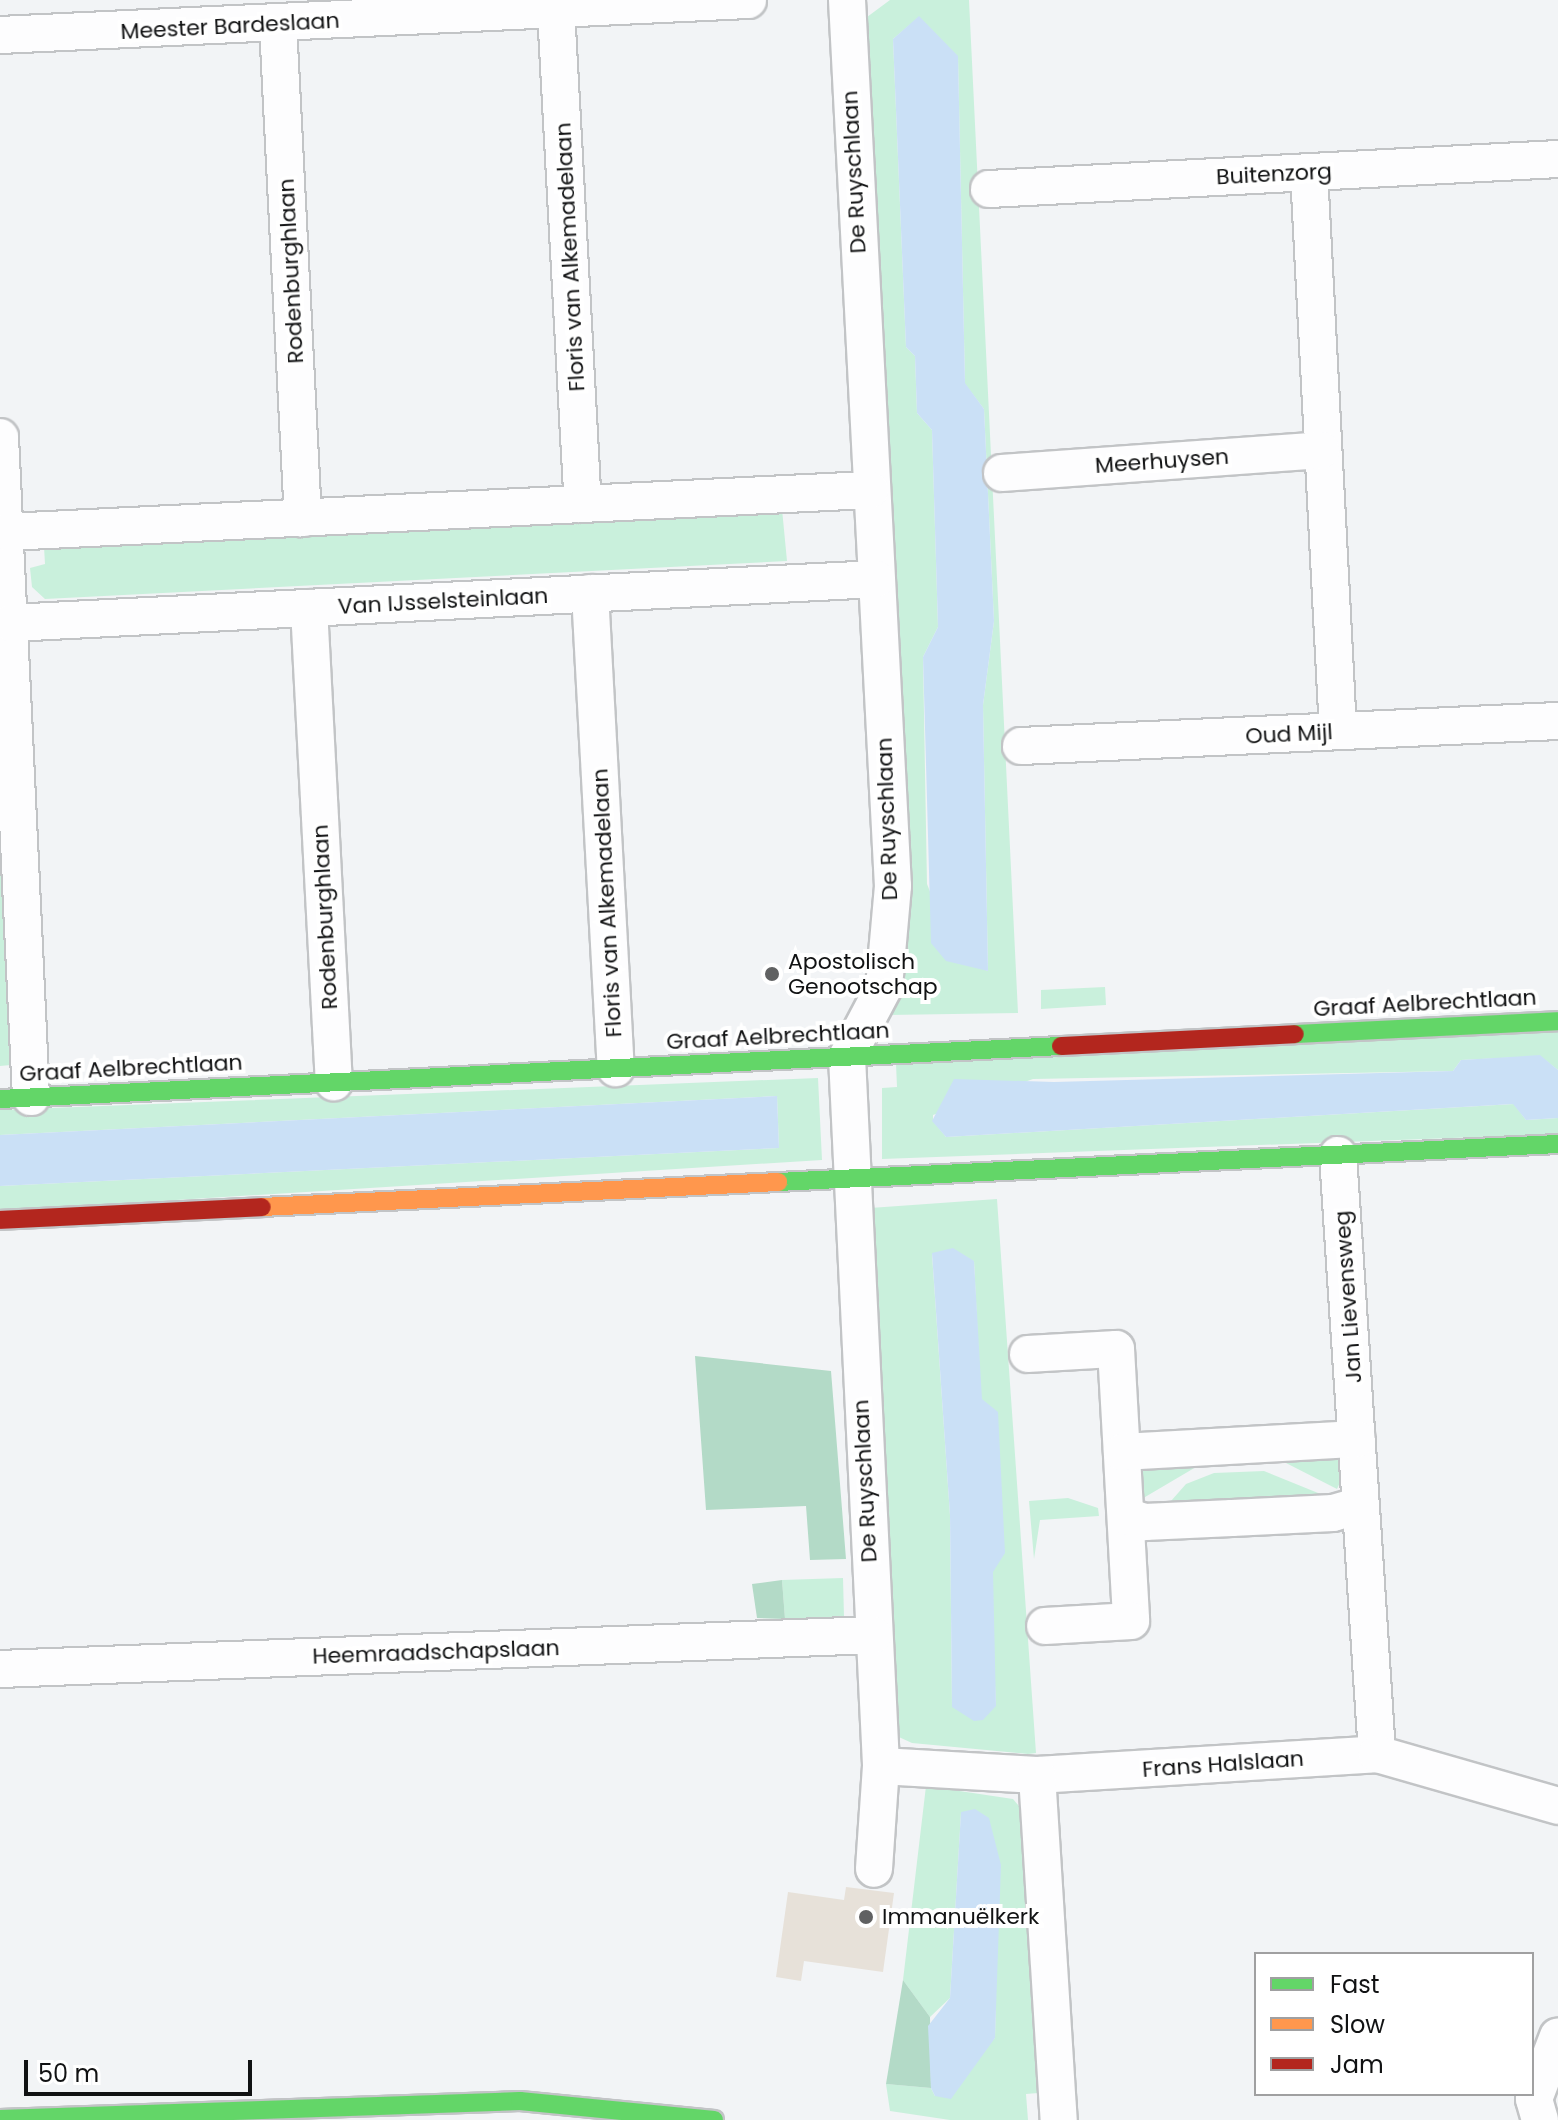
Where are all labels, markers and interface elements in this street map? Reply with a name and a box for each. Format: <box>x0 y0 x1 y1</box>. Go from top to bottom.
street label: Meester Bardeslaan <box>120 7 340 45</box>
street label: De Ruyschlaan <box>837 90 871 254</box>
street label: Floris van Alkemadelaan <box>550 122 590 392</box>
street label: Buitenzorg <box>1215 158 1333 190</box>
street label: Rodenburghlaan <box>273 178 309 364</box>
street label: Meerhuysen <box>1094 443 1230 479</box>
street label: Van IJsselsteinlaan <box>337 582 549 620</box>
street label: Oud Mijl <box>1245 719 1333 749</box>
street label: De Ruyschlaan <box>871 737 903 901</box>
street label: Floris van Alkemadelaan <box>587 768 627 1038</box>
street label: Rodenburghlaan <box>307 824 343 1010</box>
place label: Apostolisch Genootschap <box>788 948 938 1000</box>
marker: Apostolisch Genootschap <box>763 965 781 983</box>
street label: Graaf Aelbrechtlaan <box>1313 984 1537 1022</box>
street label: Graaf Aelbrechtlaan <box>666 1017 890 1055</box>
street label: Graaf Aelbrechtlaan <box>19 1049 243 1087</box>
street label: Jan Lievensweg <box>1329 1210 1367 1384</box>
street label: De Ruyschlaan <box>848 1399 882 1563</box>
street label: Heemraadschapslaan <box>312 1634 560 1670</box>
street label: Frans Halslaan <box>1141 1745 1305 1783</box>
place label: Immanuëlkerk <box>882 1904 1039 1930</box>
marker: Immanuëlkerk <box>857 1908 875 1926</box>
legend <box>1254 1952 1534 2096</box>
text: Fast <box>1330 1968 1380 2001</box>
text: Slow <box>1330 2008 1385 2041</box>
scale bar <box>28 2044 256 2094</box>
text: Jam <box>1330 2048 1384 2081</box>
text: 50 m <box>38 2057 99 2090</box>

